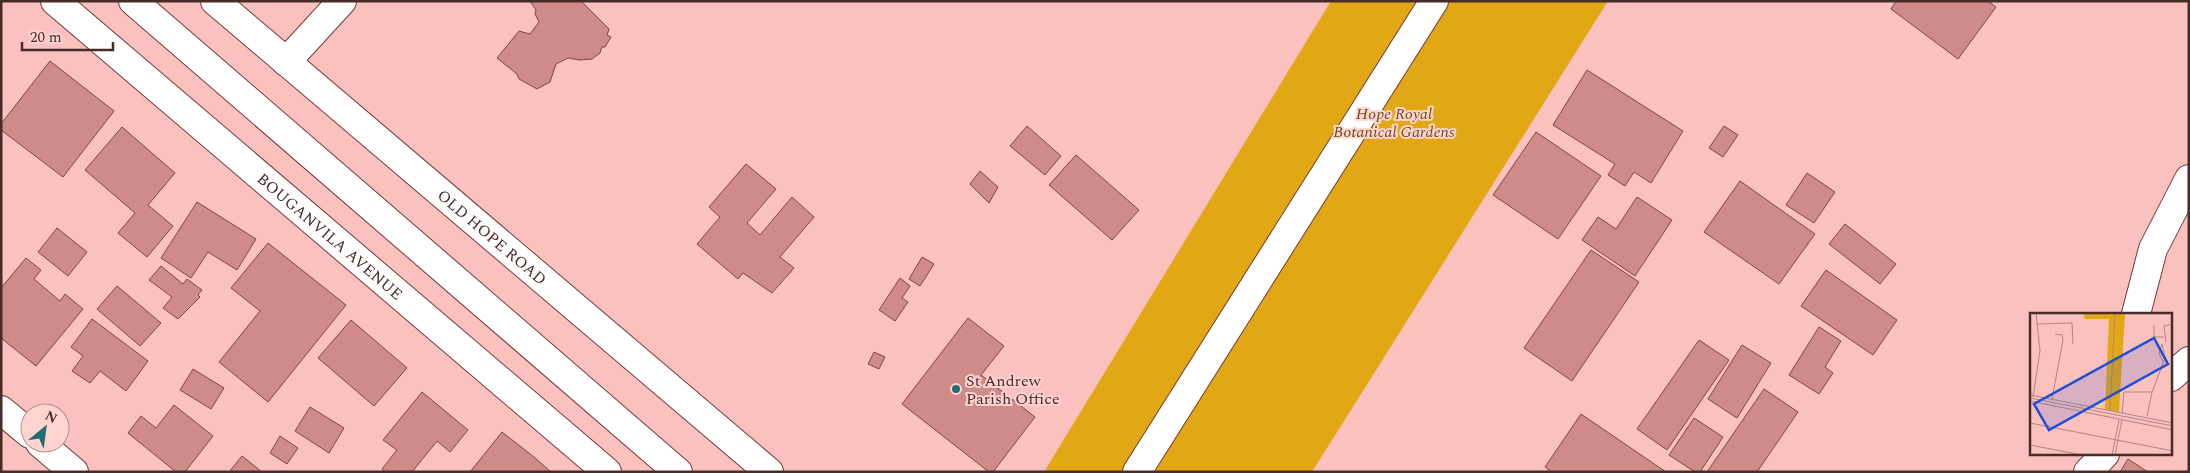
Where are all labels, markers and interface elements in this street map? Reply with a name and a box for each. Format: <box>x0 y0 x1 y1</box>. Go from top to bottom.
scale bar <box>22 20 114 52</box>
text: 20 m <box>30 26 62 49</box>
park label: Hope Royal Botanical Gardens <box>1333 102 1455 144</box>
street label: BOUGANVILA AVENUE <box>251 167 408 306</box>
street label: OLD HOPE ROAD <box>432 184 552 291</box>
inset map <box>2030 313 2172 456</box>
place label: St Andrew Parish Office <box>966 369 1060 411</box>
marker: St Andrew Parish Office <box>950 383 962 395</box>
north arrow <box>20 403 70 453</box>
text: N <box>41 405 61 429</box>

